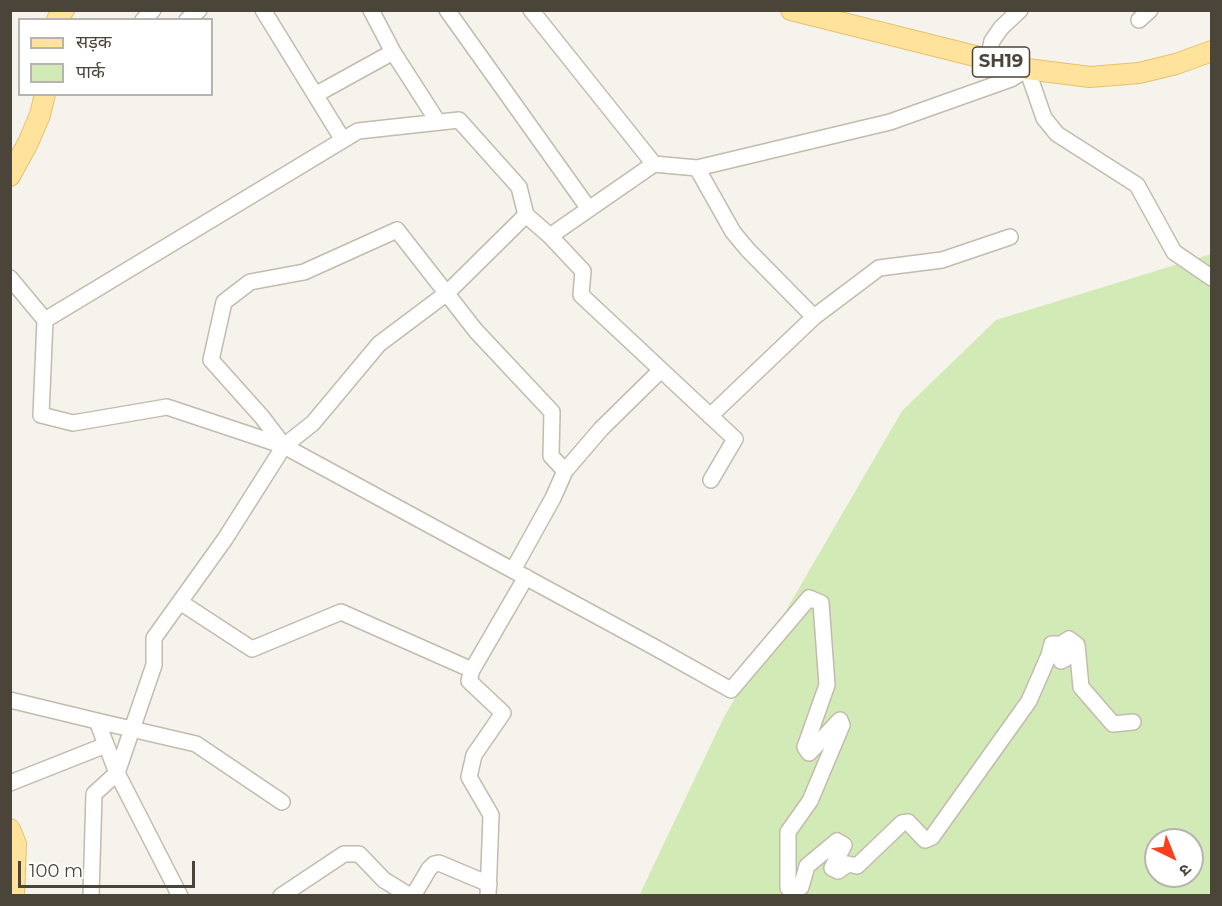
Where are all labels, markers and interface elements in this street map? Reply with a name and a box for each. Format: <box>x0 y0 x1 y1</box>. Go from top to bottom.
legend <box>18 18 213 96</box>
text: सड़क <box>76 31 112 53</box>
road number: SH19 <box>972 47 1030 77</box>
text: पार्क <box>76 61 105 83</box>
north arrow <box>1144 828 1204 888</box>
scale bar <box>21 849 198 887</box>
text: 100 m <box>29 860 83 882</box>
text: उ <box>1175 860 1195 880</box>

